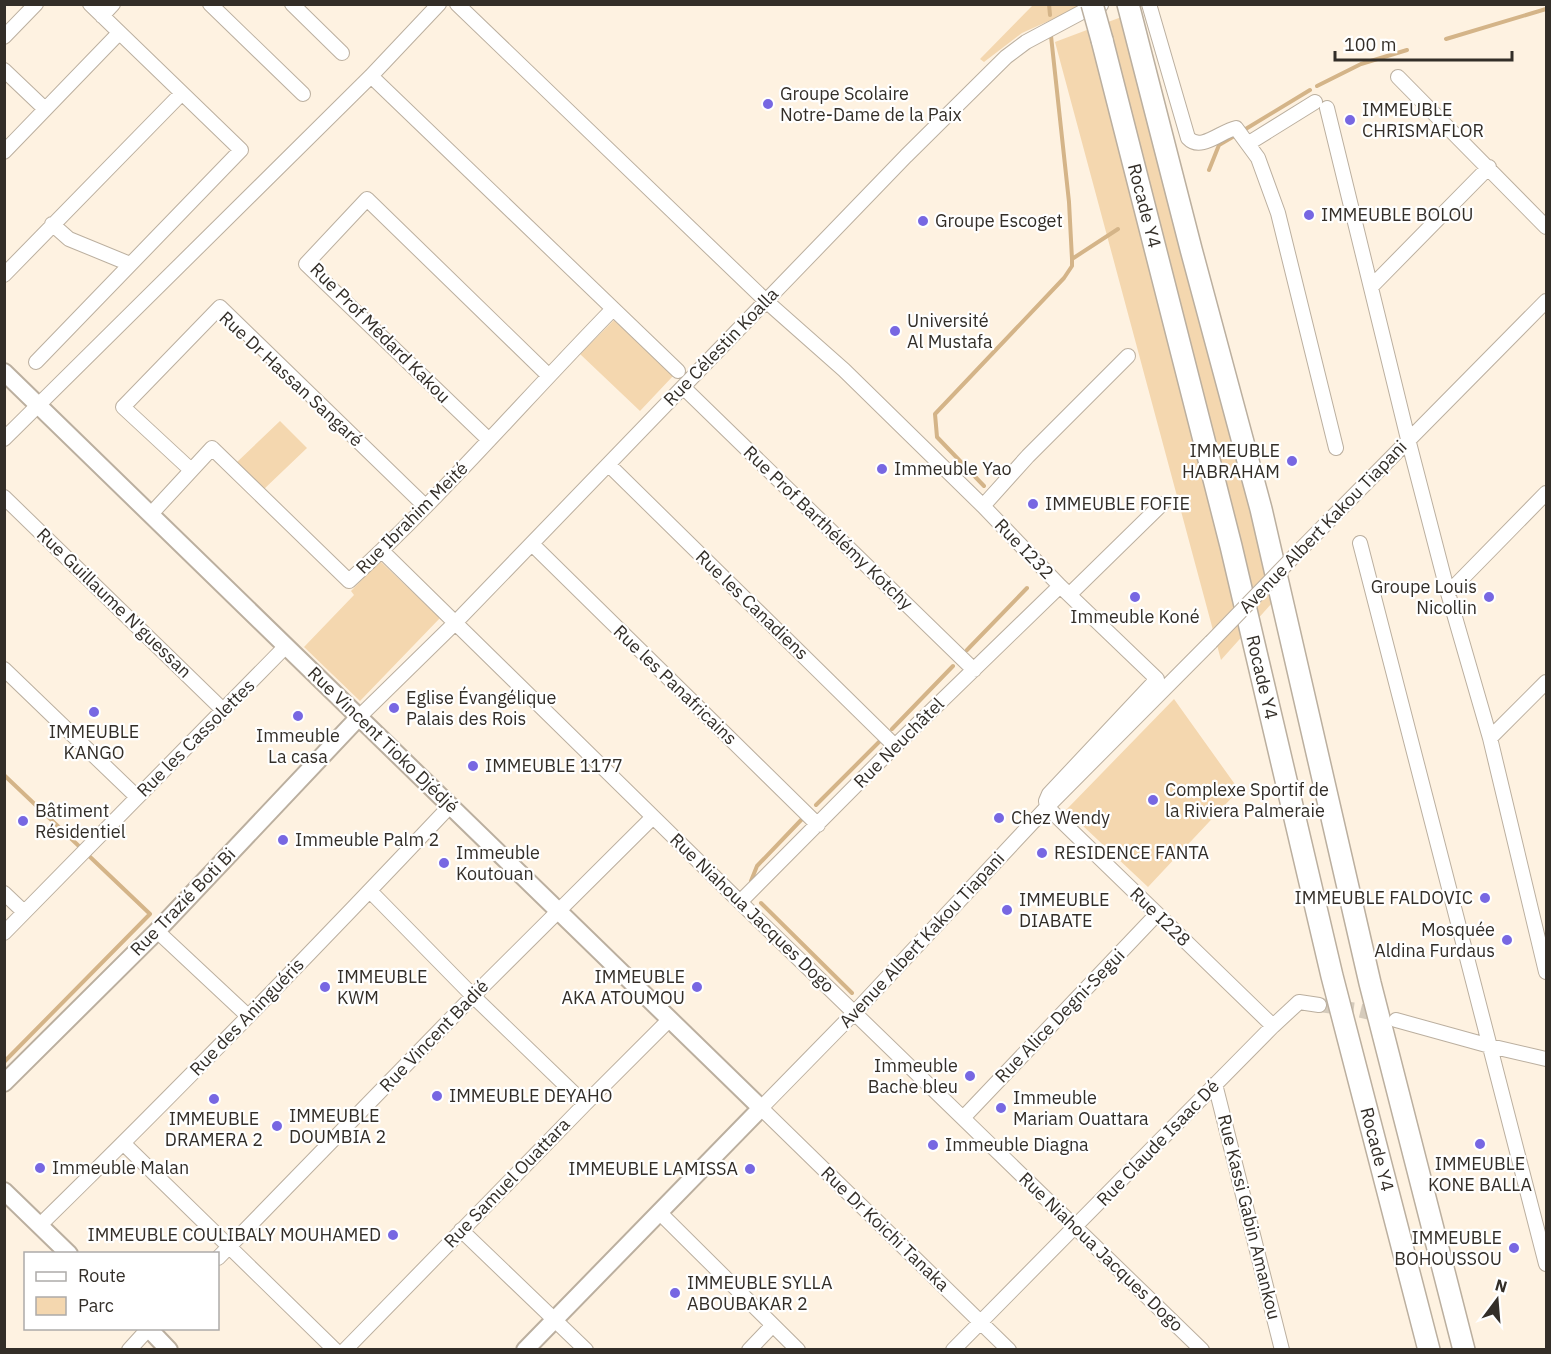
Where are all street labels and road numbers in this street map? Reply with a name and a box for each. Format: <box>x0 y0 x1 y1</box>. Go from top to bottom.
street label: Rocade Y4 <box>1123 161 1167 250</box>
street label: Rue Prof Médard Kakou <box>305 258 455 408</box>
street label: Rue Célestin Koalla <box>658 282 783 411</box>
street label: Rue Dr Hassan Sangaré <box>215 306 368 451</box>
street label: Avenue Albert Kakou Tiapani <box>1234 435 1412 618</box>
street label: Rue Prof Barthélémy Kotchy <box>739 441 918 615</box>
street label: Rue Ibrahim Meité <box>351 457 473 579</box>
street label: Rue I232 <box>990 514 1059 584</box>
street label: Rue Guillaume N'guessan <box>32 523 197 683</box>
street label: Rue les Canadiens <box>691 545 814 664</box>
street label: Rue les Panafricains <box>609 620 742 750</box>
street label: Rocade Y4 <box>1241 633 1283 722</box>
street label: Rue Vincent Tioko Djédjé <box>303 662 464 818</box>
street label: Rue les Cassolettes <box>132 674 260 802</box>
street label: Rue Neuchâtel <box>849 693 949 793</box>
street label: Rue Niahoua Jacques Dogo <box>665 828 839 997</box>
street label: Rue Trazié Boti Bi <box>125 843 240 961</box>
street label: Avenue Albert Kakou Tiapani <box>834 847 1009 1032</box>
street label: Rue I228 <box>1125 882 1195 951</box>
street label: Rue Alice Degni-Segui <box>990 944 1130 1087</box>
street label: Rue des Aninguéris <box>184 953 309 1080</box>
street label: Rue Vincent Badié <box>374 975 493 1097</box>
street label: Rue Claude Isaac Dé <box>1091 1075 1224 1211</box>
street label: Rocade Y4 <box>1356 1105 1399 1194</box>
street label: Rue Kassi Gabin Amankou <box>1213 1112 1286 1322</box>
street label: Rue Samuel Ouattara <box>439 1113 575 1252</box>
street label: Rue Dr Koichi Tanaka <box>816 1161 955 1296</box>
street label: Rue Niahoua Jacques Dogo <box>1014 1167 1188 1336</box>

